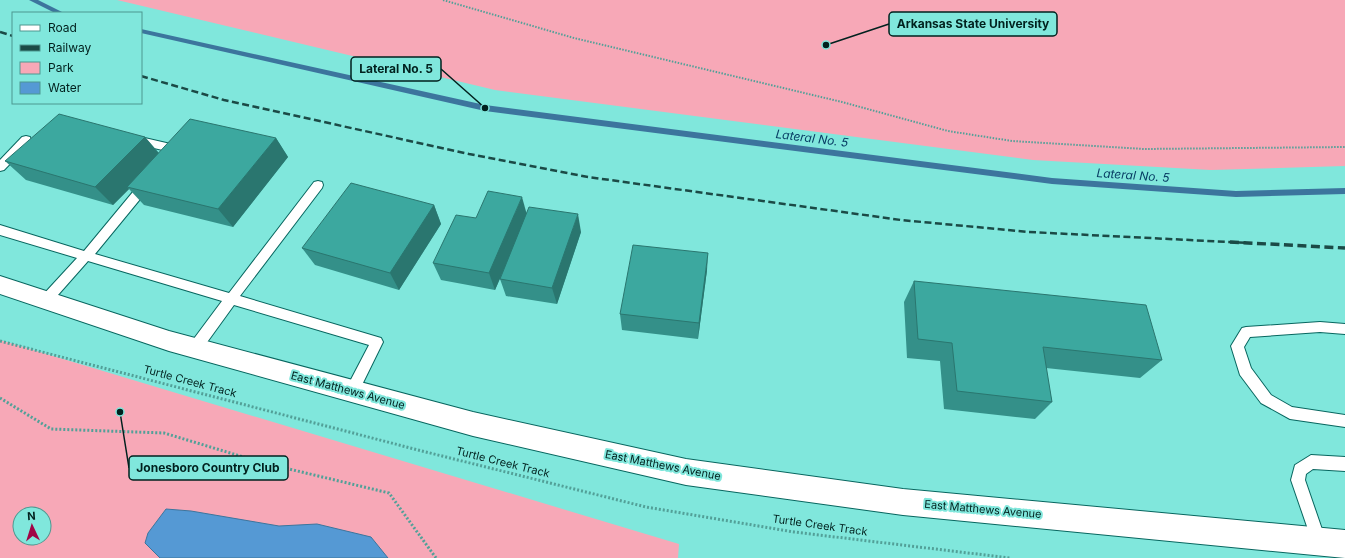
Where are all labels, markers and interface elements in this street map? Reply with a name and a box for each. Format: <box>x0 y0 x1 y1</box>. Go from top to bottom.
legend <box>12 12 142 104</box>
callout: Arkansas State University <box>889 12 1057 36</box>
text: Arkansas State University <box>897 16 1050 31</box>
text: Road <box>48 20 77 35</box>
text: Railway <box>48 40 92 55</box>
callout: Lateral No. 5 <box>351 57 441 81</box>
text: Park <box>48 60 74 75</box>
text: Lateral No. 5 <box>359 61 433 76</box>
text: Water <box>48 80 82 95</box>
water label: Lateral No. 5 <box>775 126 850 150</box>
water label: Lateral No. 5 <box>1096 165 1171 185</box>
street label: Turtle Creek Track <box>142 362 238 400</box>
street label: East Matthews Avenue <box>289 368 407 412</box>
street label: Turtle Creek Track <box>455 444 551 480</box>
street label: East Matthews Avenue <box>604 447 722 483</box>
callout: Jonesboro Country Club <box>129 456 288 480</box>
text: Jonesboro Country Club <box>136 460 280 475</box>
street label: East Matthews Avenue <box>924 497 1042 521</box>
north arrow <box>12 506 52 546</box>
text: N <box>27 509 36 523</box>
street label: Turtle Creek Track <box>772 511 868 539</box>

